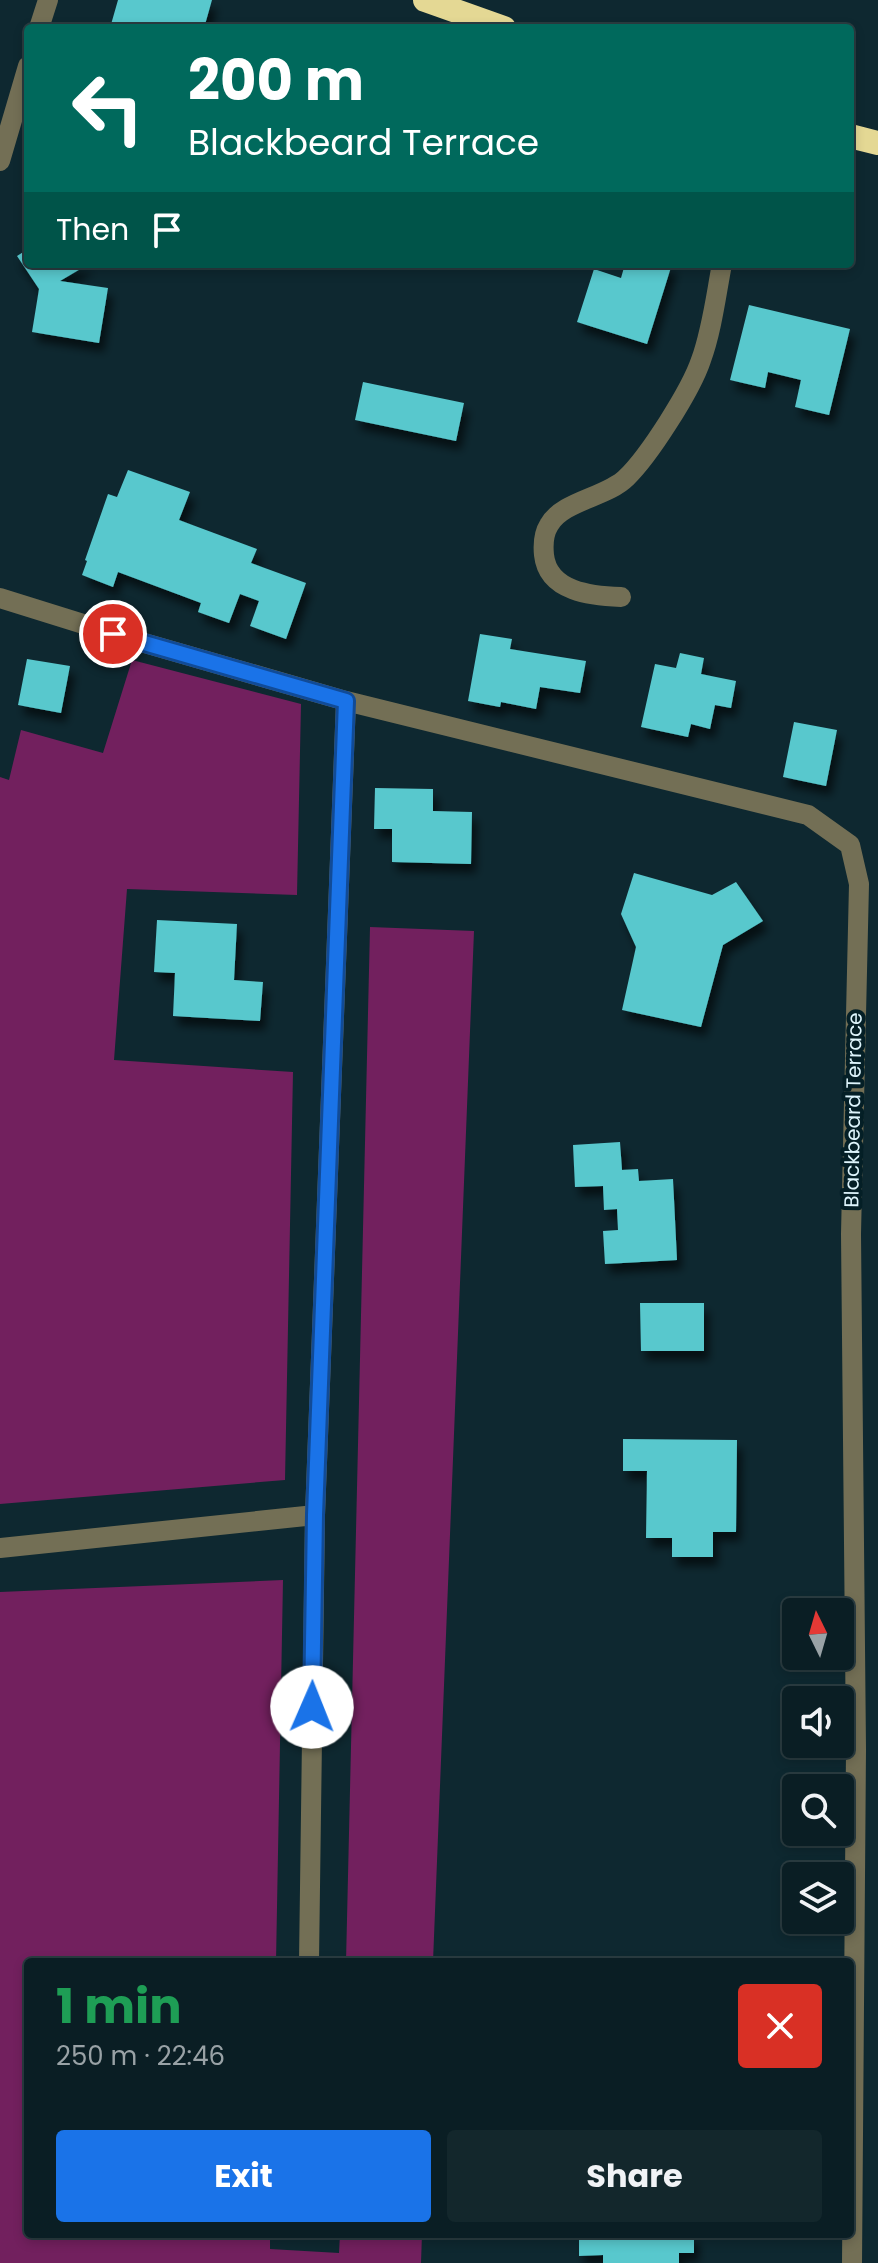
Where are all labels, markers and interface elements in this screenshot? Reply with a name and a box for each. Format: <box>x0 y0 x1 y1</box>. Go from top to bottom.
text: 200 m <box>188 41 364 120</box>
icon: left <box>56 56 160 160</box>
text: Blackbeard Terrace <box>188 117 539 168</box>
text: Then <box>56 208 129 251</box>
icon: arrive <box>145 208 189 252</box>
pin <box>79 600 147 668</box>
icon: arrive <box>91 612 135 656</box>
street label: Blackbeard Terrace <box>837 1012 869 1208</box>
north arrow <box>782 1598 854 1670</box>
map controls <box>782 1598 854 1934</box>
position arrow <box>270 1665 354 1749</box>
button: sound <box>782 1686 854 1758</box>
button: search <box>782 1774 854 1846</box>
button: layers <box>782 1862 854 1934</box>
text: 1 min <box>56 1973 182 2040</box>
button: close <box>738 1984 822 2068</box>
text: 250 m · 22:46 <box>56 2038 225 2074</box>
button: Exit <box>56 2130 431 2222</box>
button: Share <box>447 2130 822 2222</box>

